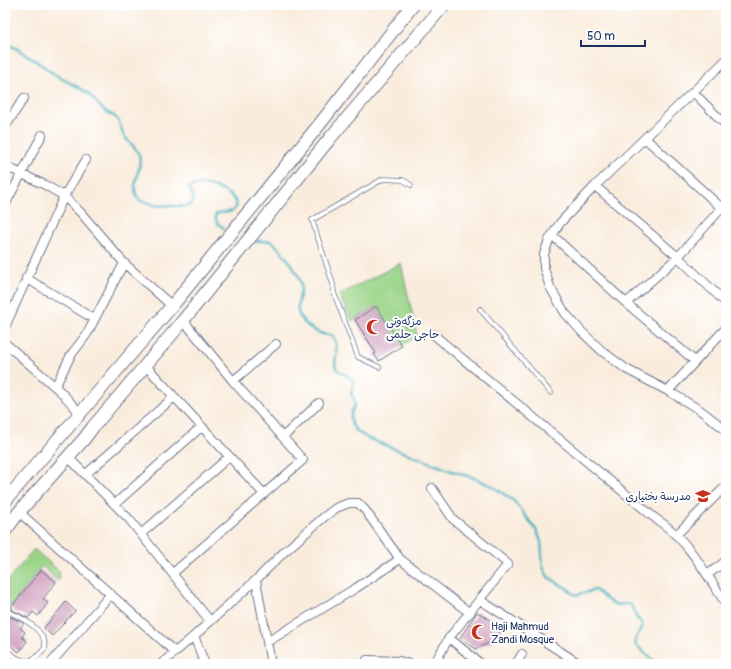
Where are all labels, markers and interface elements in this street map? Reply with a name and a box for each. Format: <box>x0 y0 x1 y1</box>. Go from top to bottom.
scale bar <box>581 22 645 48</box>
text: 50 m <box>587 29 615 44</box>
place label: مزگەوتی حاجی حلمی <box>386 315 440 342</box>
mosque icon: مزگەوتی حاجی حلمی <box>365 318 383 336</box>
school or university icon: مدرسة بختيارى <box>694 487 712 505</box>
place label: مدرسة بختيارى <box>625 490 691 504</box>
place label: Haji Mahmud Zandi Mosque <box>491 620 555 646</box>
mosque icon: Haji Mahmud Zandi Mosque <box>470 623 488 641</box>

